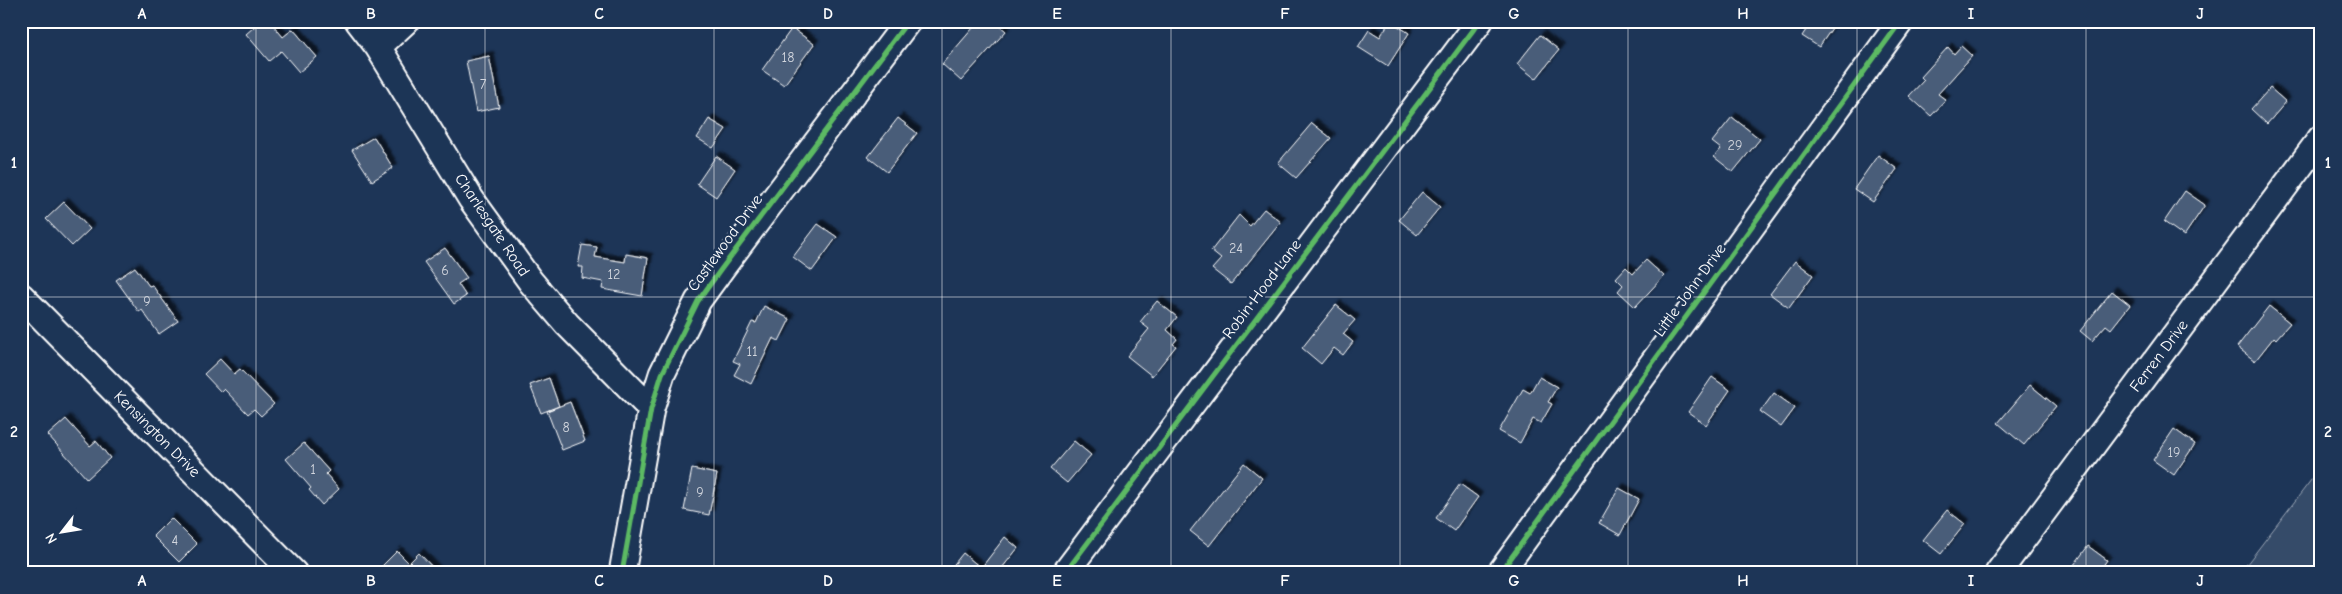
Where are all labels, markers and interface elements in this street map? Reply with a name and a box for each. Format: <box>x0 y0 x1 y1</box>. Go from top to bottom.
text: A <box>138 5 147 23</box>
text: B <box>366 5 376 23</box>
text: C <box>594 5 604 23</box>
text: D <box>823 5 833 23</box>
text: E <box>1052 5 1062 23</box>
text: F <box>1280 5 1290 23</box>
text: G <box>1508 5 1520 23</box>
text: H <box>1737 5 1749 23</box>
text: I <box>1968 5 1974 23</box>
text: J <box>2196 5 2204 23</box>
house number: 18 <box>782 49 794 66</box>
house number: 7 <box>480 76 487 93</box>
house number: 29 <box>1728 137 1742 154</box>
text: 1 <box>11 154 17 172</box>
text: 1 <box>2325 154 2331 172</box>
street label: Charlesgate Road <box>451 170 533 280</box>
street label: Castlewood Drive <box>684 191 766 295</box>
street label: Robin Hood Lane <box>1219 236 1305 342</box>
house number: 24 <box>1229 240 1243 257</box>
street label: Little John Drive <box>1650 240 1730 340</box>
house number: 6 <box>441 262 449 279</box>
house number: 12 <box>608 266 620 283</box>
house number: 9 <box>143 293 151 310</box>
street label: Ferren Drive <box>2126 316 2192 396</box>
house number: 11 <box>746 343 758 360</box>
street label: Kensington Drive <box>110 387 204 481</box>
house number: 8 <box>562 419 570 436</box>
text: 2 <box>10 423 18 441</box>
text: 2 <box>2324 423 2332 441</box>
house number: 19 <box>2168 444 2180 461</box>
house number: 1 <box>310 461 316 478</box>
house number: 9 <box>696 484 704 501</box>
north arrow <box>38 506 88 556</box>
text: N <box>42 530 61 547</box>
house number: 4 <box>172 532 179 549</box>
text: A <box>138 572 147 590</box>
text: B <box>366 572 376 590</box>
text: C <box>594 572 604 590</box>
text: D <box>823 572 833 590</box>
text: E <box>1052 572 1062 590</box>
text: F <box>1280 572 1290 590</box>
text: G <box>1508 572 1520 590</box>
text: H <box>1737 572 1749 590</box>
text: I <box>1968 572 1974 590</box>
text: J <box>2196 572 2204 590</box>

